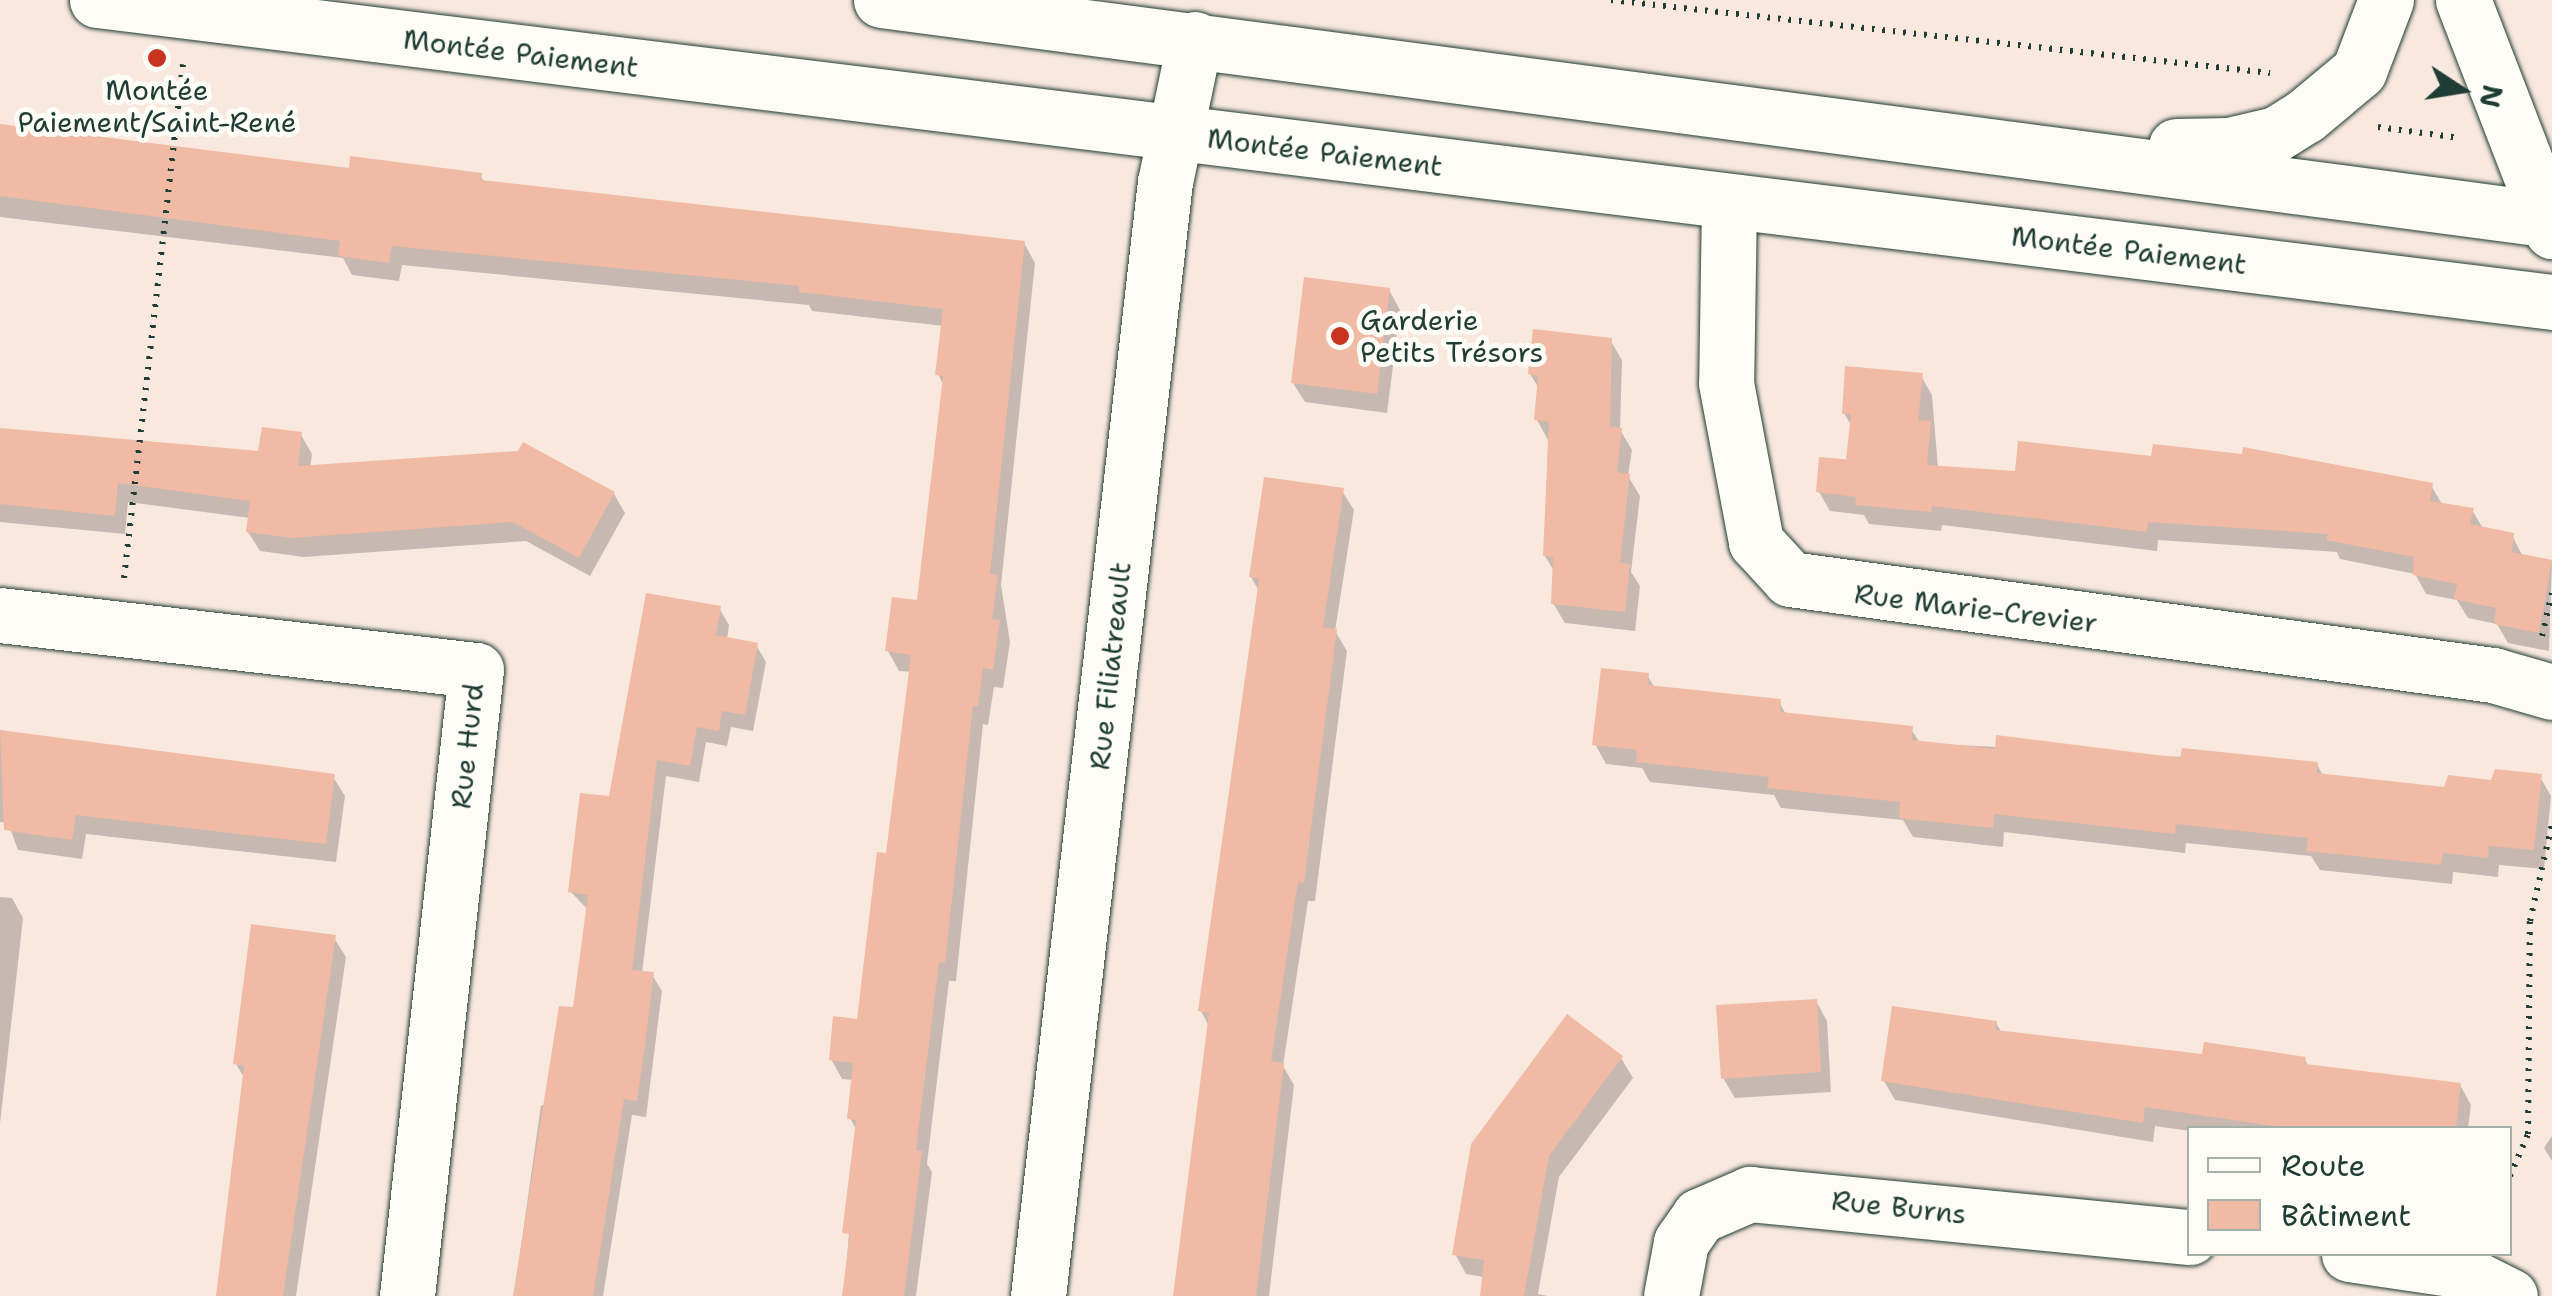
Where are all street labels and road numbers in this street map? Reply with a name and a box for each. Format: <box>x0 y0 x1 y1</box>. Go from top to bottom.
street label: Montée Paiement <box>401 22 641 84</box>
street label: Montée Paiement <box>1205 121 1445 183</box>
street label: Montée Paiement <box>2009 219 2249 281</box>
street label: Rue Filiatreault <box>1082 560 1138 772</box>
street label: Rue Marie-Crevier <box>1852 576 2100 640</box>
street label: Rue Hurd <box>444 681 490 811</box>
street label: Rue Burns <box>1830 1183 1968 1231</box>

